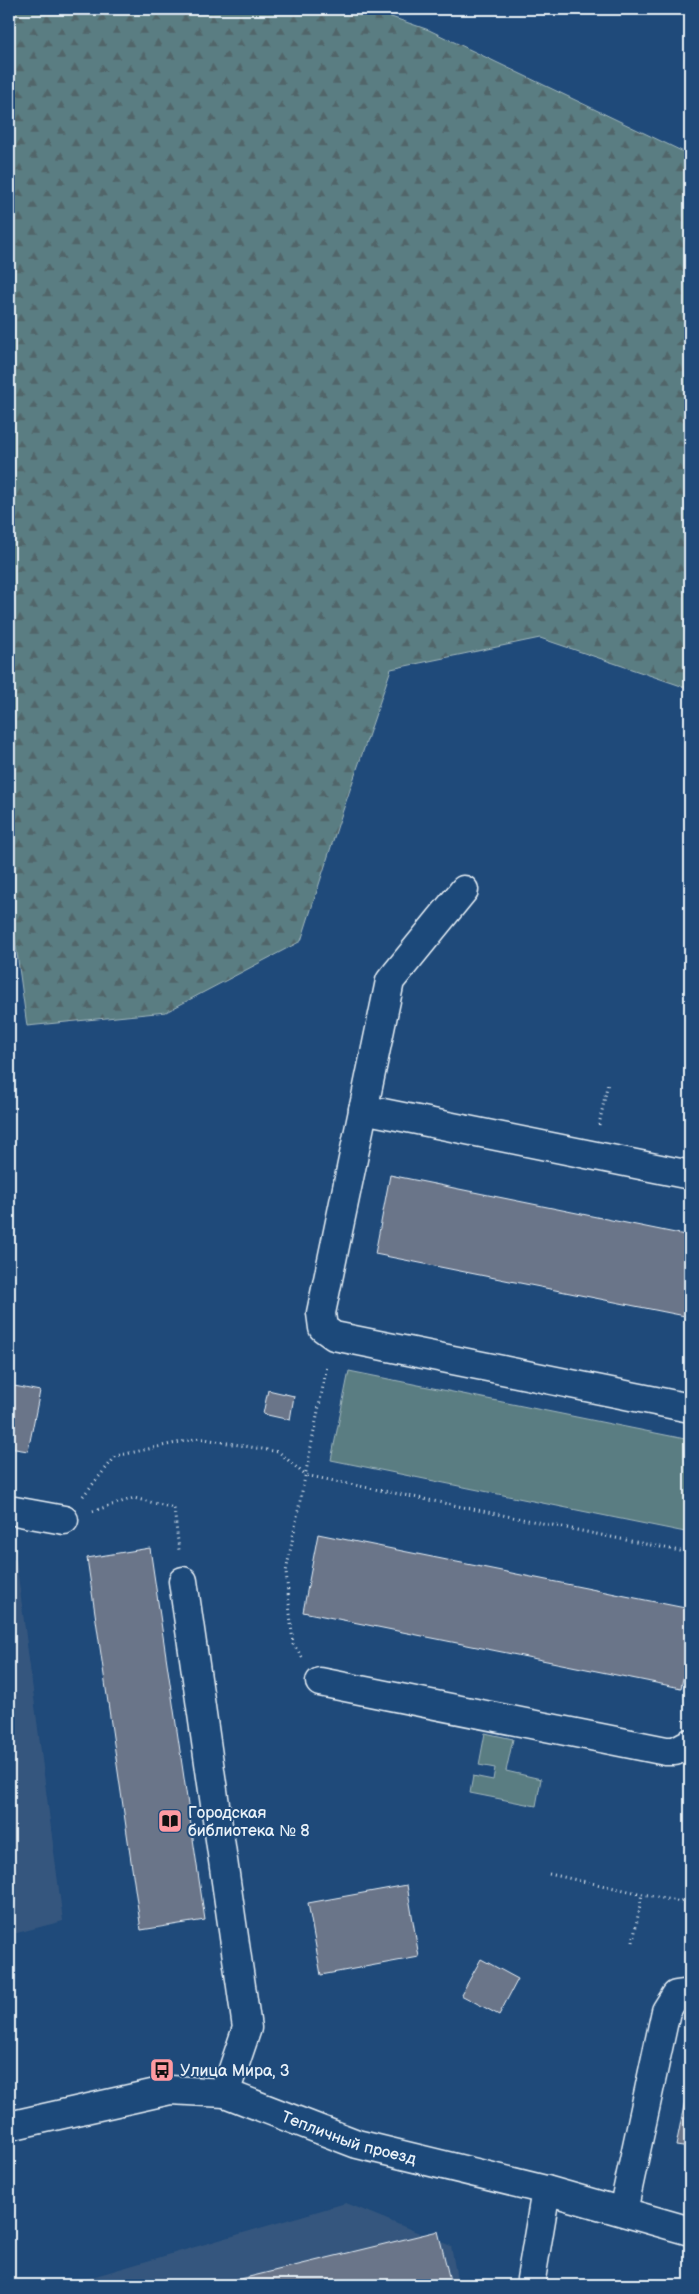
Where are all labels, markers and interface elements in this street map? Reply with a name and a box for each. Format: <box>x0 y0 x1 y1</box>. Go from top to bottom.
place label: Городская библиотека № 8 <box>188 1804 310 1841</box>
library icon: Городская библиотека № 8 <box>157 1808 183 1834</box>
bus stop icon: Улица Мира, 3 <box>149 2057 175 2083</box>
place label: Улица Мира, 3 <box>180 2062 290 2081</box>
street label: Тепличный проезд <box>278 2108 418 2169</box>

